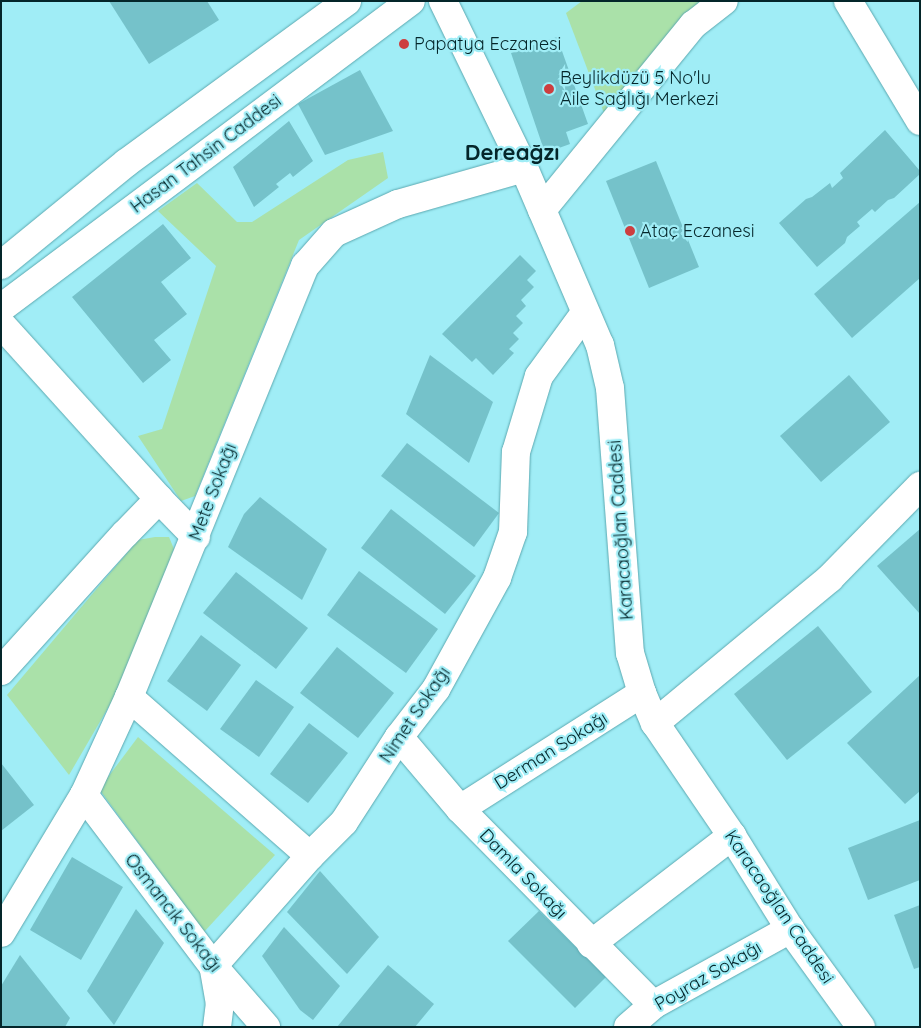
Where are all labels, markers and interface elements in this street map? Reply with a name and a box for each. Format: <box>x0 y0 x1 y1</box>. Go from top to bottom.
place label: Papatya Eczanesi <box>414 33 561 55</box>
marker: Papatya Eczanesi <box>398 38 410 50</box>
place label: Beylikdüzü 5 No'lu Aile Sağlığı Merkezi <box>560 68 719 110</box>
marker: Beylikdüzü 5 No'lu Aile Sağlığı Merkezi <box>542 82 556 96</box>
street label: Hasan Tahsin Caddesi <box>126 90 286 218</box>
district label: Dereağzı <box>465 140 559 166</box>
place label: Ataç Eczanesi <box>640 220 755 242</box>
marker: Ataç Eczanesi <box>624 225 636 237</box>
street label: Karacaoğlan Caddesi <box>604 439 638 621</box>
street label: Mete Sokağı <box>185 440 241 544</box>
street label: Nimet Sokağı <box>375 663 455 767</box>
street label: Derman Sokağı <box>490 708 612 794</box>
street label: Damla Sokağı <box>475 825 571 923</box>
street label: Karacaoğlan Caddesi <box>720 826 838 988</box>
street label: Osmancık Sokağı <box>120 850 226 976</box>
street label: Poyraz Sokağı <box>651 937 765 1015</box>

